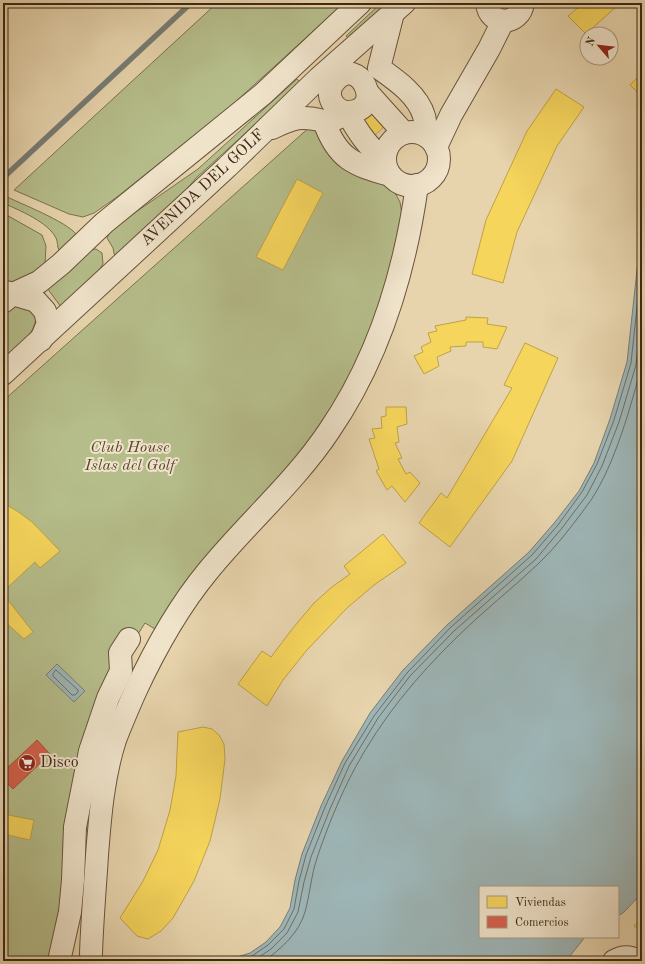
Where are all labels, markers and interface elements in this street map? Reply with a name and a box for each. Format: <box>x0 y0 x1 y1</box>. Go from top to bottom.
north arrow <box>579 26 619 66</box>
text: N <box>585 35 599 48</box>
street label: AVENIDA DEL GOLF <box>138 127 268 249</box>
park label: Club House Islas del Golf <box>84 440 178 474</box>
supermarket icon: Disco <box>17 753 37 773</box>
place label: Disco <box>40 755 79 771</box>
legend <box>479 886 619 938</box>
text: Viviendas <box>515 897 566 909</box>
text: Comercios <box>515 917 569 929</box>

